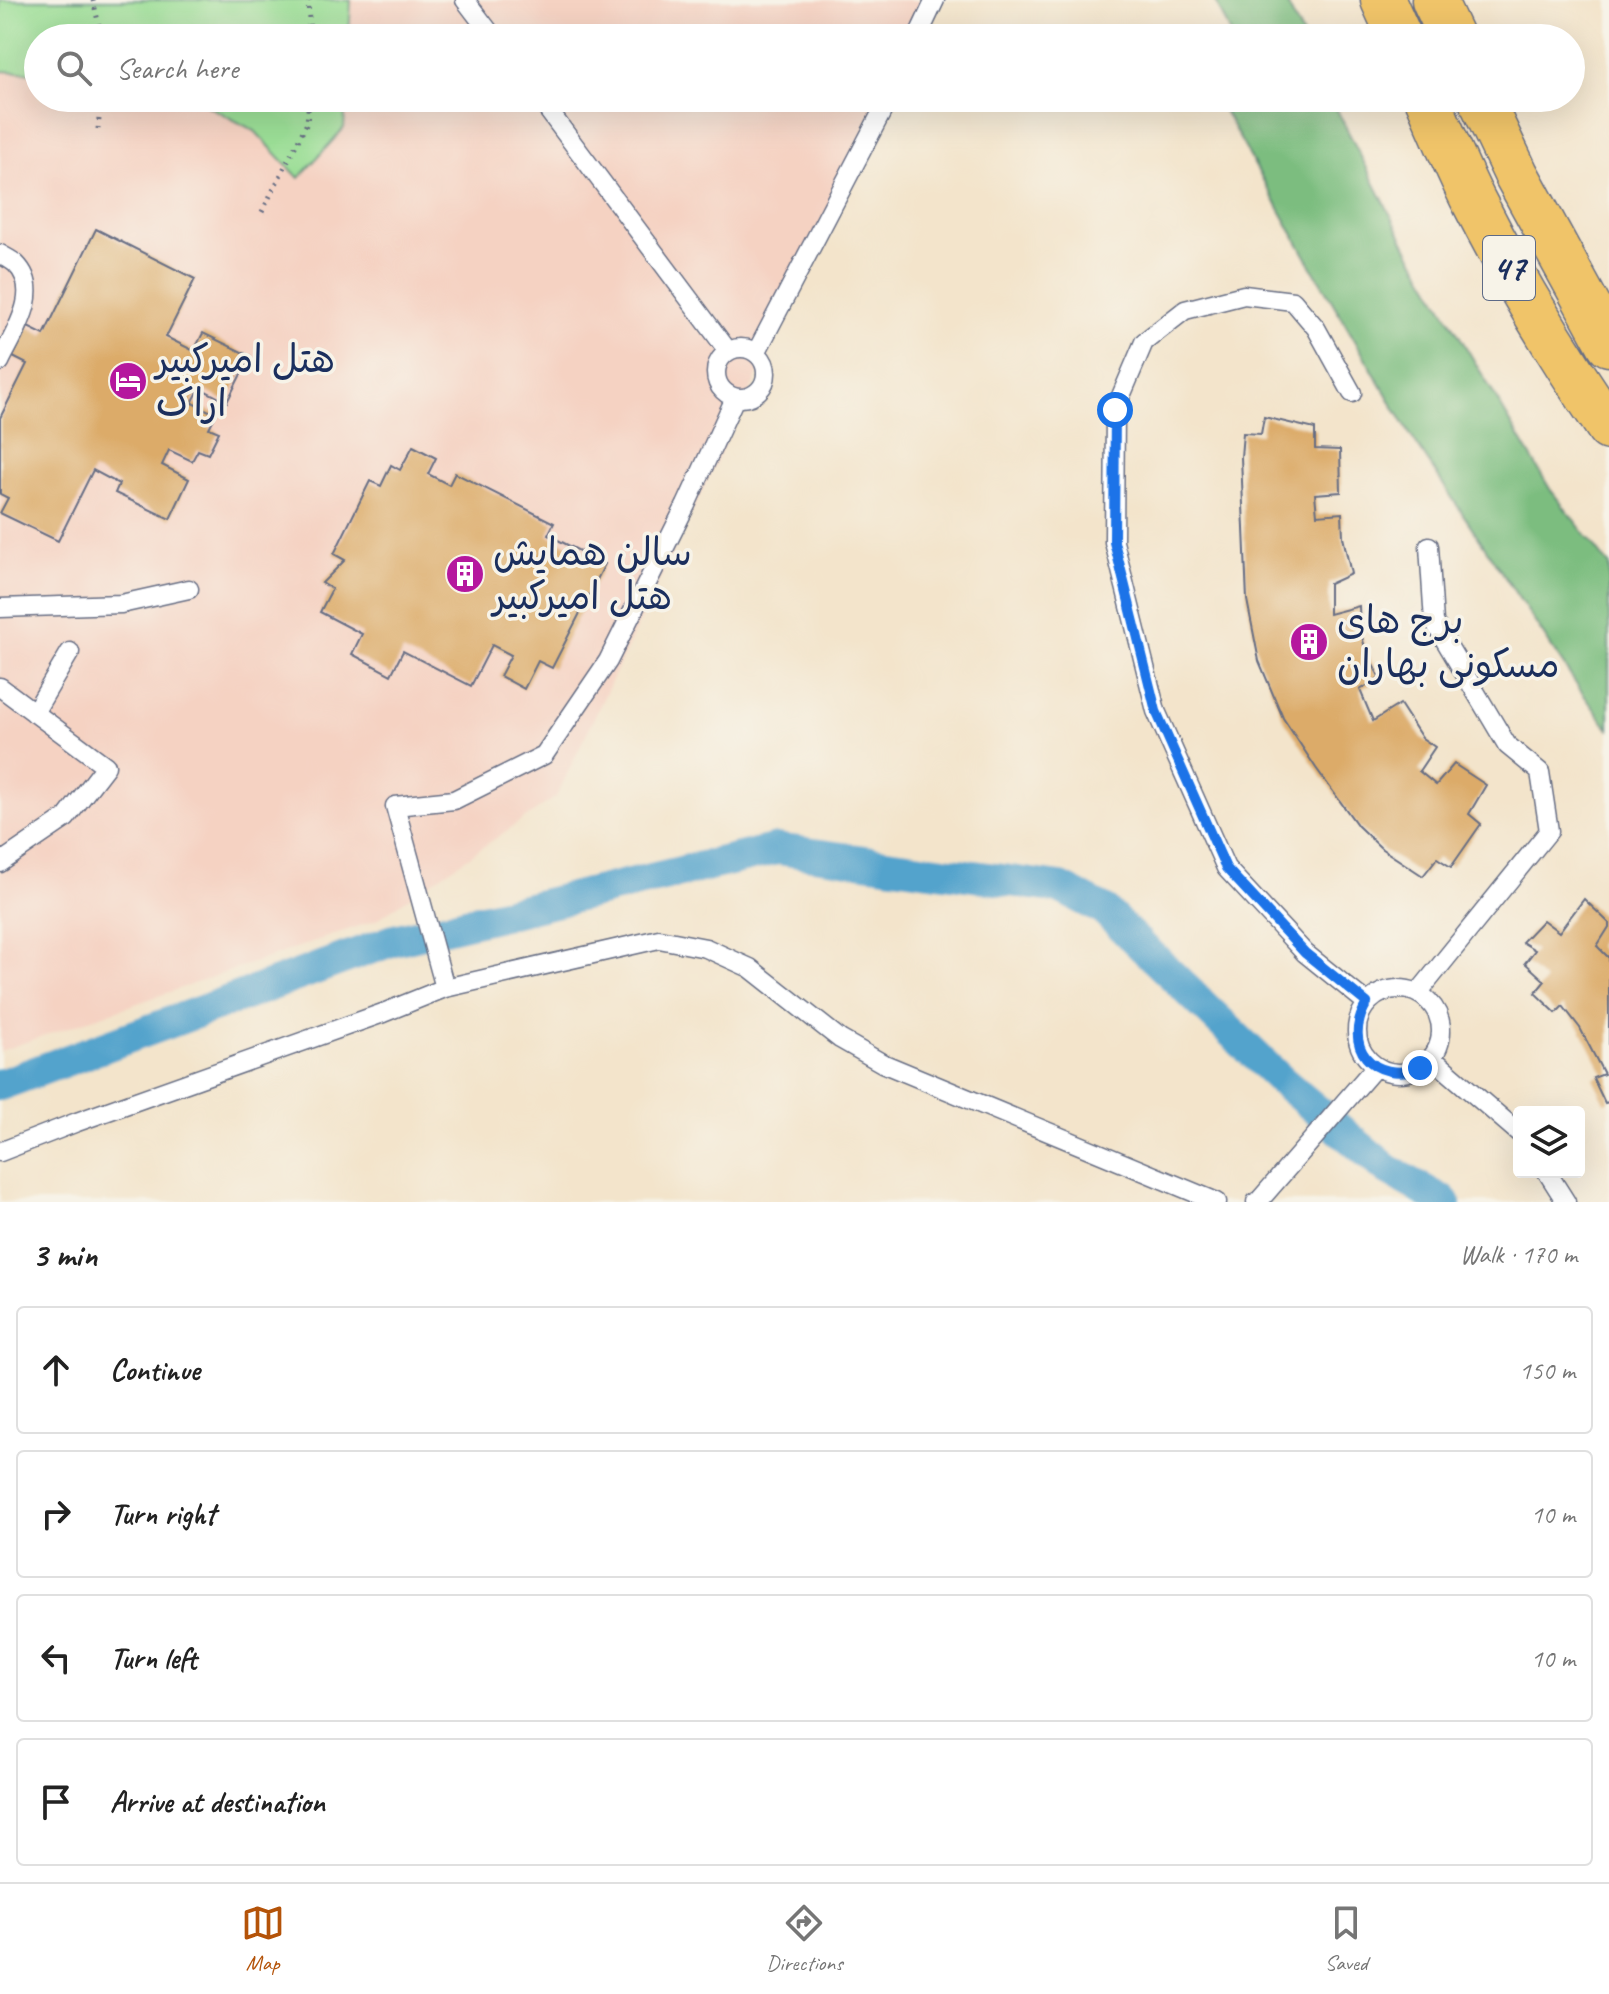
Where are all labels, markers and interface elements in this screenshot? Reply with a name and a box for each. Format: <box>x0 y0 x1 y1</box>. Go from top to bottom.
search box <box>24 24 1585 112</box>
icon: search <box>52 46 96 90</box>
text: Search here <box>116 49 238 87</box>
road number: 47 <box>1483 236 1535 300</box>
place label: هتل امیرکبیر اراک <box>153 336 335 427</box>
hotel icon: هتل امیرکبیر اراک <box>107 360 149 402</box>
route start <box>1097 392 1133 428</box>
place label: سالن همایش هتل امیرکبیر <box>490 529 692 620</box>
building icon: سالن همایش هتل امیرکبیر <box>444 553 486 595</box>
place label: برج های مسکونی بهاران <box>1337 597 1560 689</box>
building icon: برج های مسکونی بهاران <box>1288 621 1330 663</box>
route end <box>1402 1050 1438 1086</box>
map controls <box>1513 1106 1585 1178</box>
button: layers <box>1513 1106 1585 1178</box>
text: 3 min <box>32 1233 97 1276</box>
text: Walk · 170 m <box>1460 1238 1577 1271</box>
icon: ahead <box>34 1348 78 1392</box>
text: Continue <box>110 1351 200 1389</box>
text: 150 m <box>1519 1354 1575 1387</box>
icon: right <box>34 1492 78 1536</box>
text: Turn right <box>110 1495 215 1533</box>
text: 10 m <box>1531 1498 1575 1531</box>
icon: left <box>34 1636 78 1680</box>
text: Turn left <box>110 1639 197 1677</box>
text: 10 m <box>1531 1642 1575 1675</box>
icon: arrive <box>34 1780 78 1824</box>
text: Arrive at destination <box>110 1783 325 1821</box>
tab: Map <box>241 1901 285 1977</box>
tab: Directions <box>766 1901 843 1977</box>
tab: Saved <box>1324 1901 1368 1977</box>

